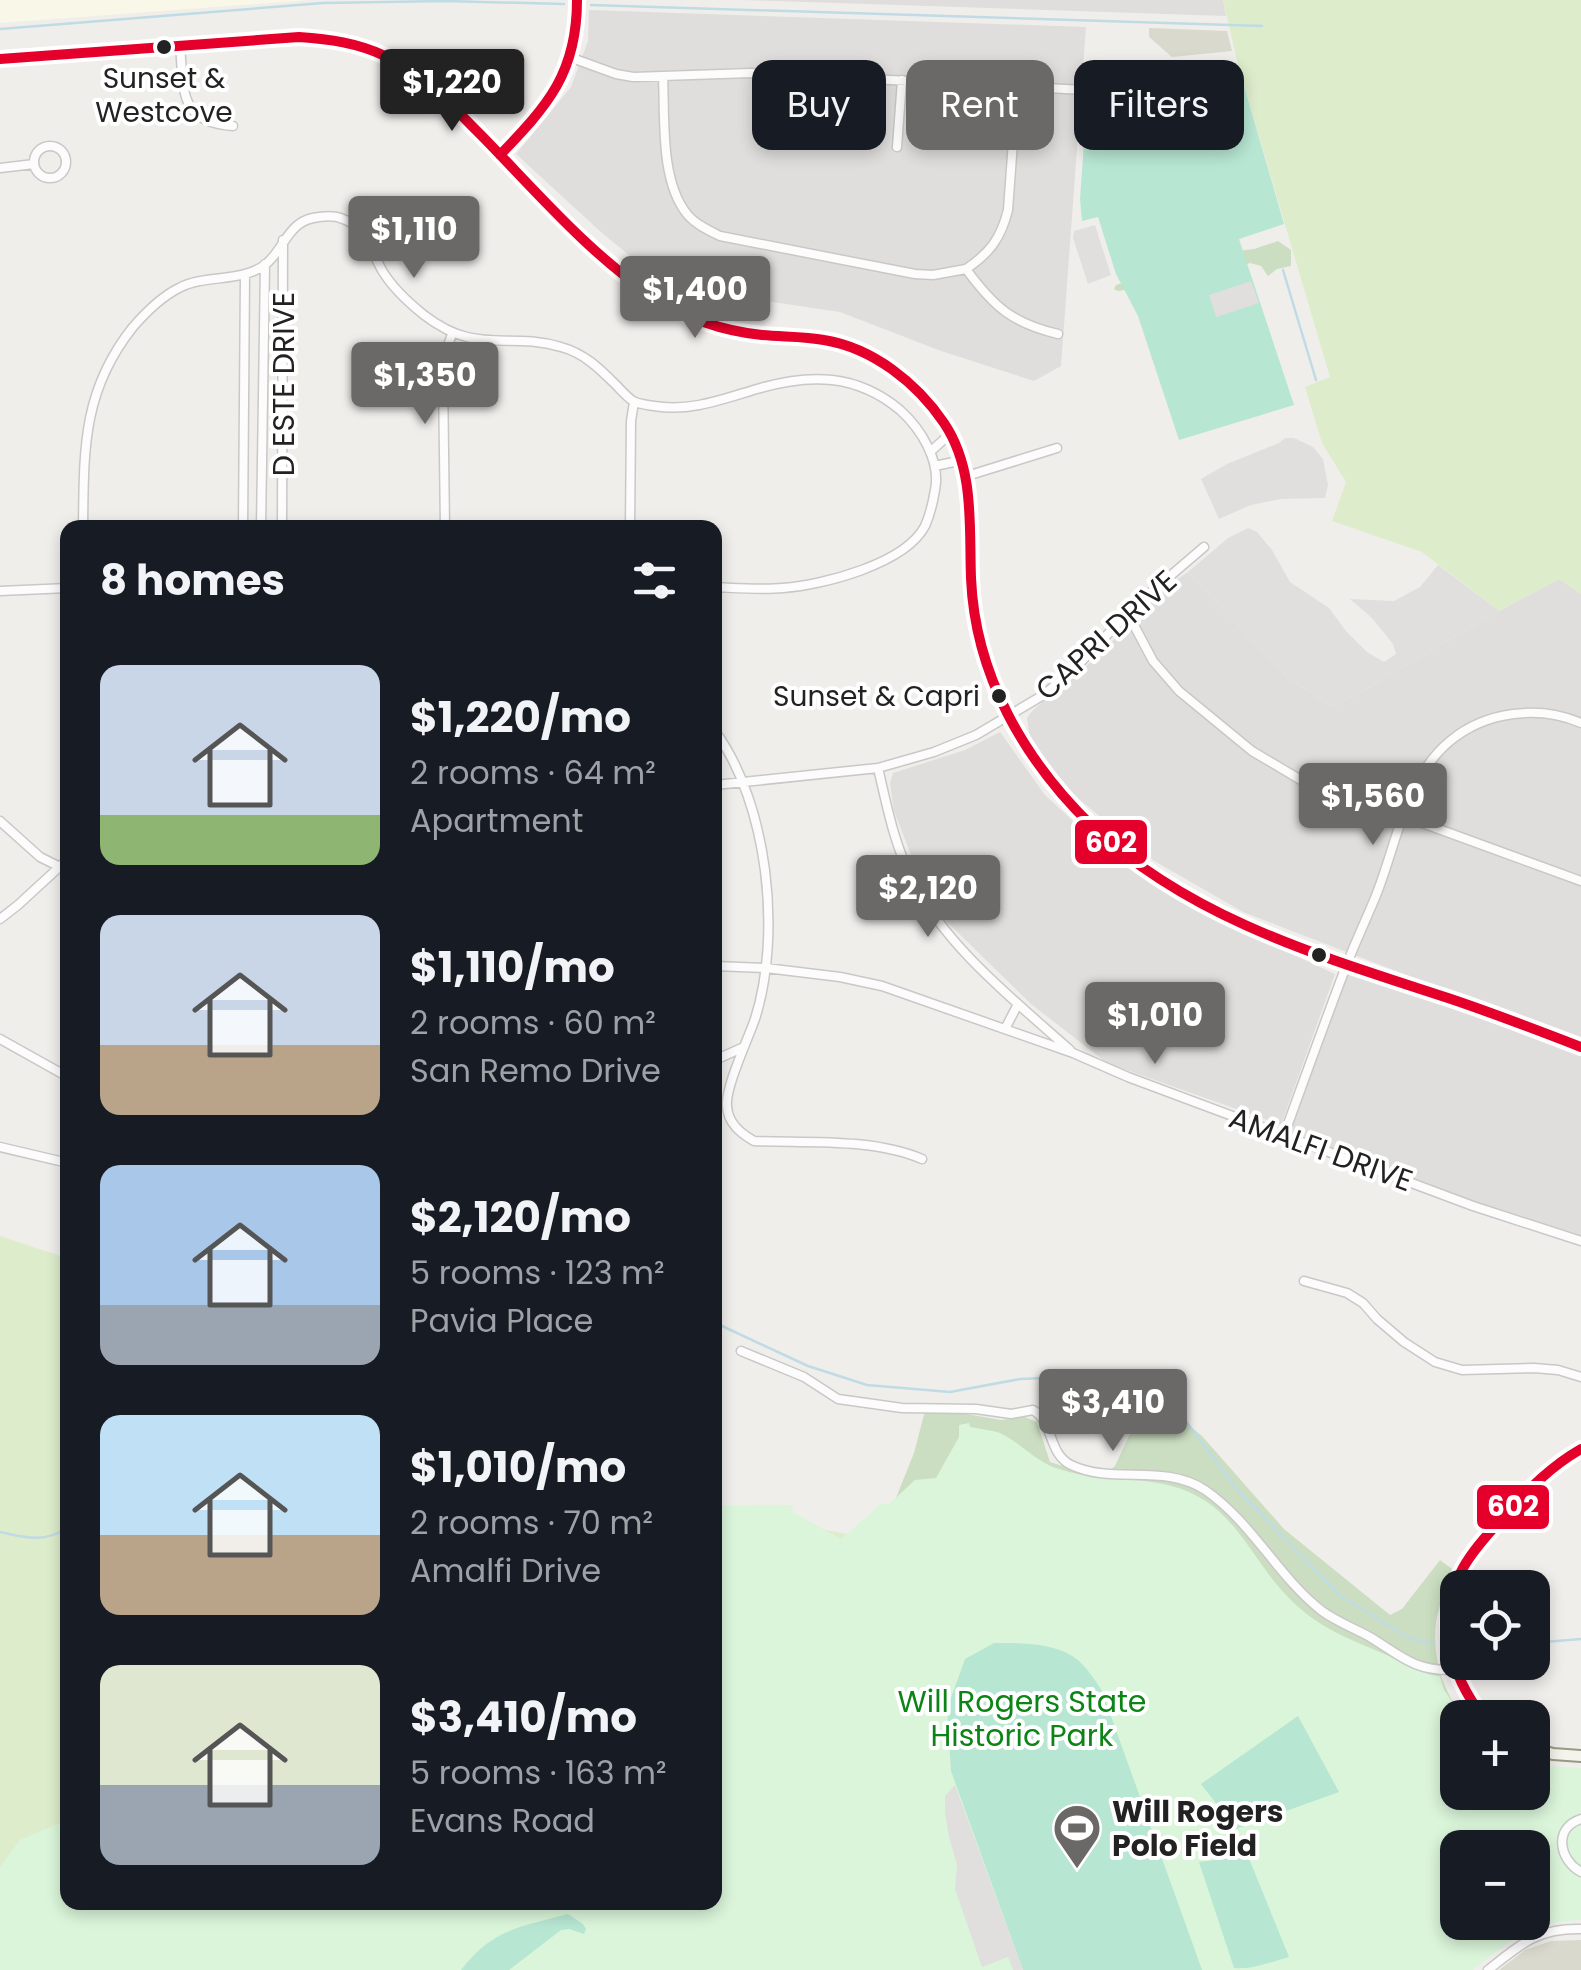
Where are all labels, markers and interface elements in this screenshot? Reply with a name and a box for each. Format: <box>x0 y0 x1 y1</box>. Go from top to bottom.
marker: Sunset & Westcove <box>154 37 174 57</box>
pin: $1,220 <box>371 49 533 134</box>
place label: Sunset & Westcove <box>95 59 233 132</box>
text: $1,220 <box>402 59 502 104</box>
chip: Buy <box>752 60 886 150</box>
chip: Rent <box>906 60 1054 150</box>
chip: Filters <box>1074 60 1244 150</box>
pin: $1,110 <box>333 196 495 281</box>
text: $1,110 <box>370 206 458 251</box>
pin: $1,400 <box>614 256 776 341</box>
text: $1,400 <box>642 266 748 311</box>
street label: D ESTE DRIVE <box>262 292 305 476</box>
pin: $1,350 <box>344 342 506 427</box>
text: $1,350 <box>373 352 477 397</box>
text: 8 homes <box>100 551 285 610</box>
icon: filters <box>627 553 682 608</box>
street label: CAPRI DRIVE <box>1026 560 1186 710</box>
place label: Sunset & Capri <box>773 677 980 716</box>
marker: Sunset & Capri <box>989 686 1009 706</box>
text: $1,220/mo <box>410 688 631 747</box>
icon: home <box>180 705 300 825</box>
text: 2 rooms · 64 m² <box>410 750 656 795</box>
pin: $1,560 <box>1292 763 1454 848</box>
text: $1,560 <box>1321 773 1425 818</box>
text: Apartment <box>410 798 583 843</box>
line badge: 602 <box>1073 818 1149 866</box>
text: 602 <box>1085 823 1137 862</box>
pin: $2,120 <box>847 855 1009 940</box>
text: $2,120 <box>878 865 978 910</box>
text: $1,110/mo <box>410 938 615 997</box>
unlabelled marker <box>1309 945 1329 965</box>
icon: home <box>180 955 300 1075</box>
pin: $1,010 <box>1074 982 1236 1067</box>
text: $1,010 <box>1107 992 1203 1037</box>
text: 2 rooms · 60 m² <box>410 1000 656 1045</box>
text: San Remo Drive <box>410 1048 661 1093</box>
street label: AMALFI DRIVE <box>1223 1096 1419 1202</box>
text: $2,120/mo <box>410 1188 631 1247</box>
icon: home <box>180 1205 300 1325</box>
text: 5 rooms · 123 m² <box>410 1250 665 1295</box>
text: Pavia Place <box>410 1298 593 1343</box>
pin: $3,410 <box>1032 1369 1194 1454</box>
text: $3,410 <box>1061 1379 1165 1424</box>
text: $1,010/mo <box>410 1438 626 1497</box>
icon: home <box>180 1455 300 1575</box>
line badge: 602 <box>1475 1483 1551 1531</box>
text: 602 <box>1487 1487 1539 1526</box>
text: 2 rooms · 70 m² <box>410 1500 653 1545</box>
text: Amalfi Drive <box>410 1548 601 1593</box>
map controls <box>1440 1570 1550 1940</box>
button: locate <box>1440 1570 1550 1680</box>
park label: Will Rogers State Historic Park <box>898 1680 1146 1757</box>
text: $3,410/mo <box>410 1688 637 1747</box>
button: + <box>1440 1700 1550 1810</box>
icon: home <box>180 1705 300 1825</box>
text: 5 rooms · 163 m² <box>410 1750 667 1795</box>
place label: Will Rogers Polo Field <box>1112 1790 1284 1867</box>
text: Evans Road <box>410 1798 595 1843</box>
sports icon: Will Rogers Polo Field <box>1051 1802 1103 1870</box>
button: − <box>1440 1830 1550 1940</box>

